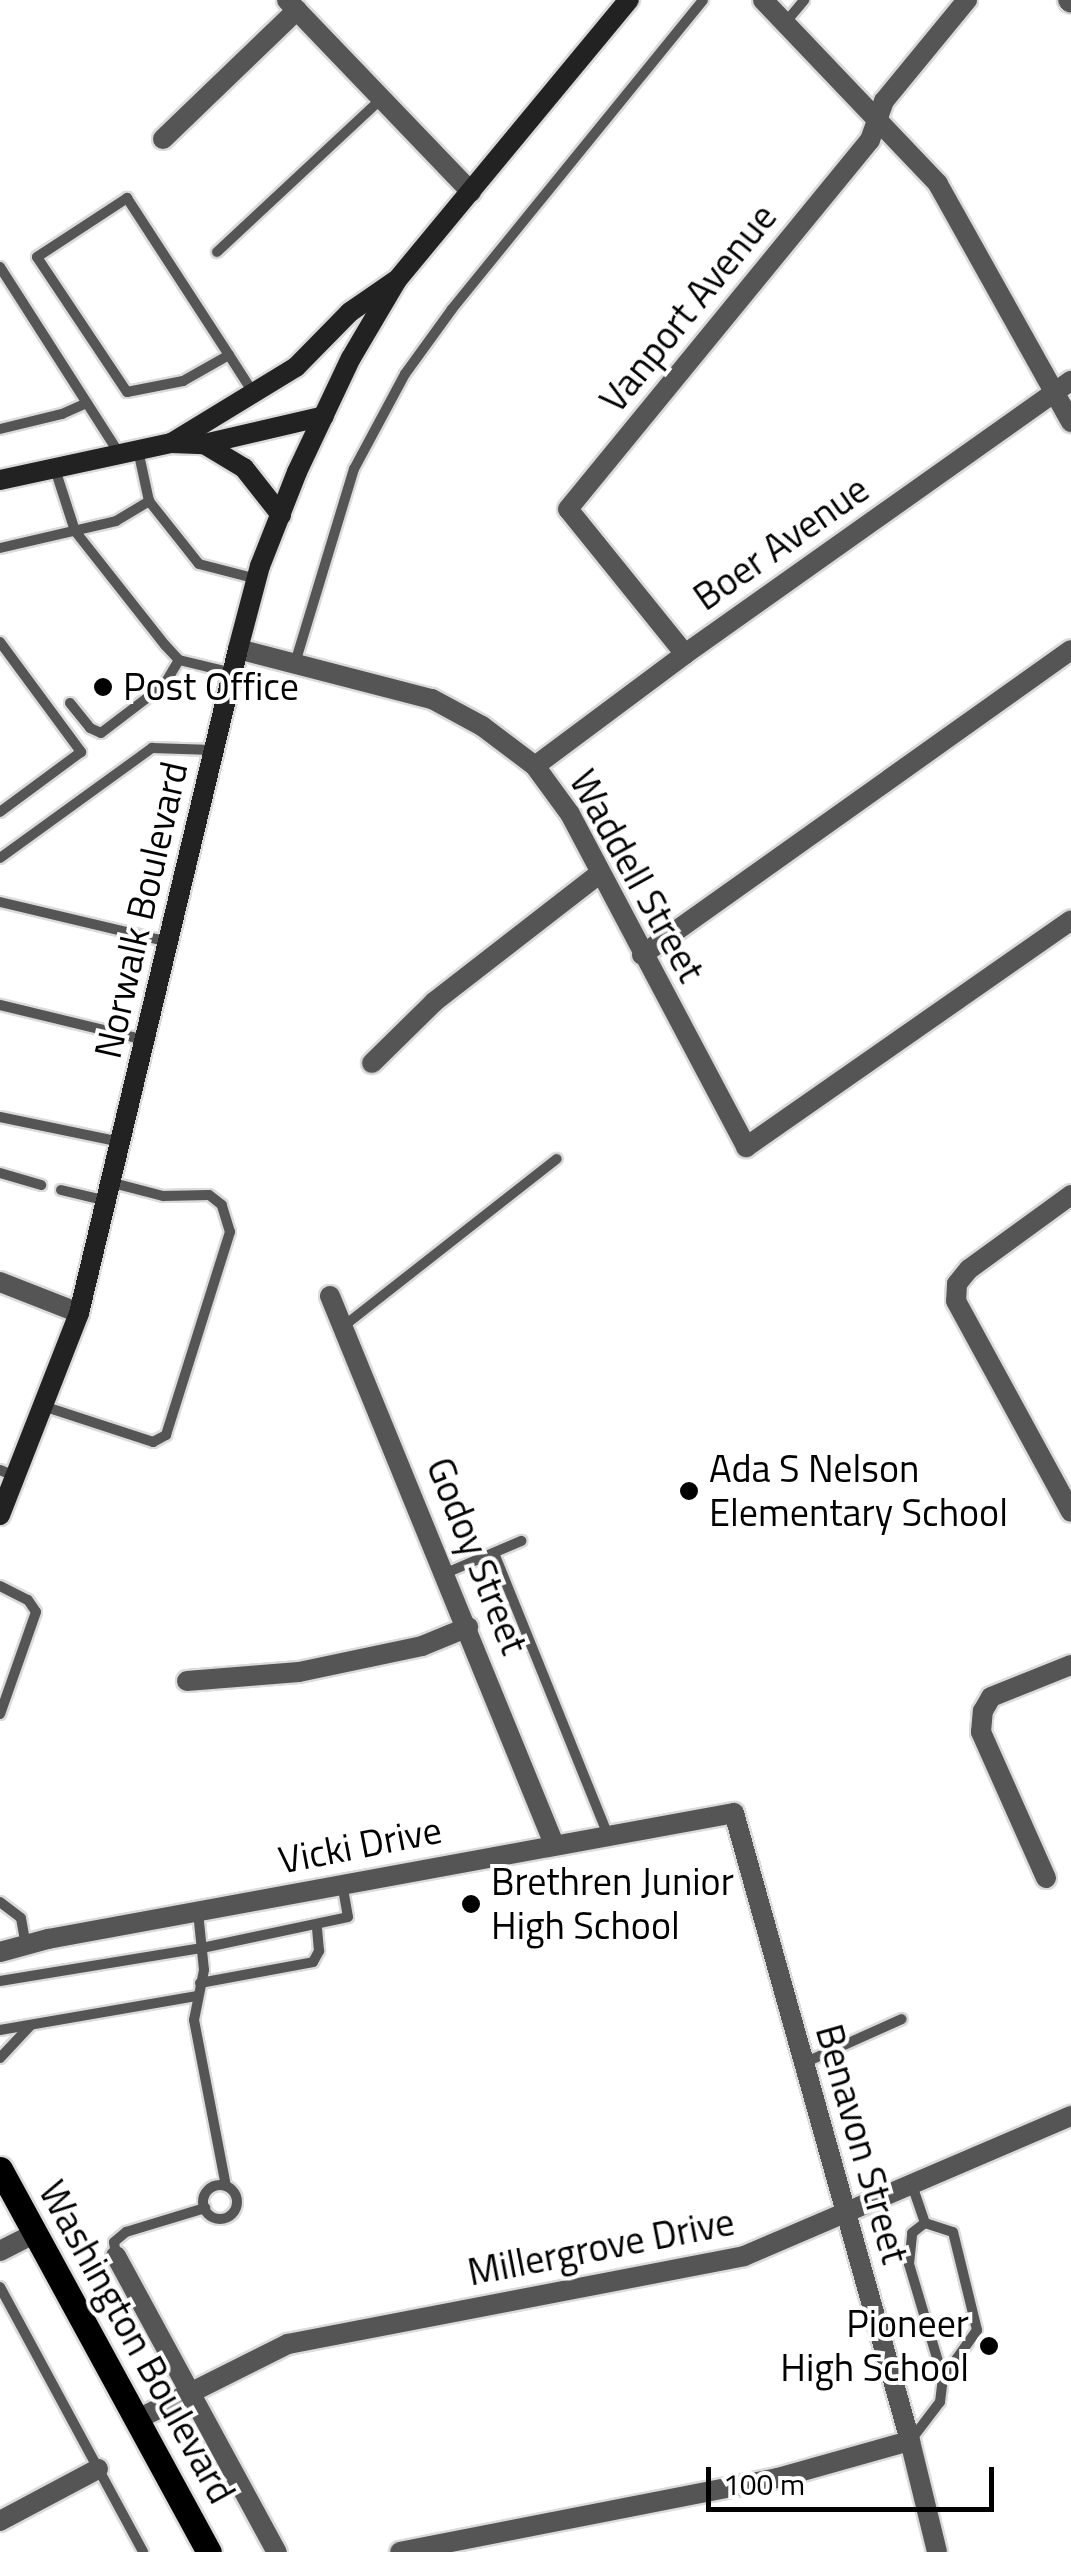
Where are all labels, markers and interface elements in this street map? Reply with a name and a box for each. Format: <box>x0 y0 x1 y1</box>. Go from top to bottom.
street label: Vanport Avenue <box>590 195 786 421</box>
street label: Boer Avenue <box>685 466 877 620</box>
place label: Post Office <box>123 664 299 710</box>
marker: Post Office <box>92 676 114 698</box>
street label: Norwalk Boulevard <box>85 757 197 1063</box>
street label: Waddell Street <box>560 762 714 990</box>
place label: Ada S Nelson Elementary School <box>709 1446 1008 1536</box>
street label: Godoy Street <box>417 1451 537 1661</box>
marker: Ada S Nelson Elementary School <box>678 1480 700 1502</box>
street label: Vicki Drive <box>275 1807 445 1883</box>
place label: Brethren Junior High School <box>491 1859 734 1948</box>
marker: Brethren Junior High School <box>460 1893 482 1915</box>
street label: Benavon Street <box>806 2019 918 2269</box>
street label: Washington Boulevard <box>29 2173 245 2511</box>
street label: Millergrove Drive <box>464 2199 738 2295</box>
place label: Pioneer High School <box>780 2301 969 2390</box>
marker: Pioneer High School <box>978 2335 1000 2357</box>
scale bar <box>711 2447 998 2509</box>
text: 100 m <box>723 2461 805 2507</box>

